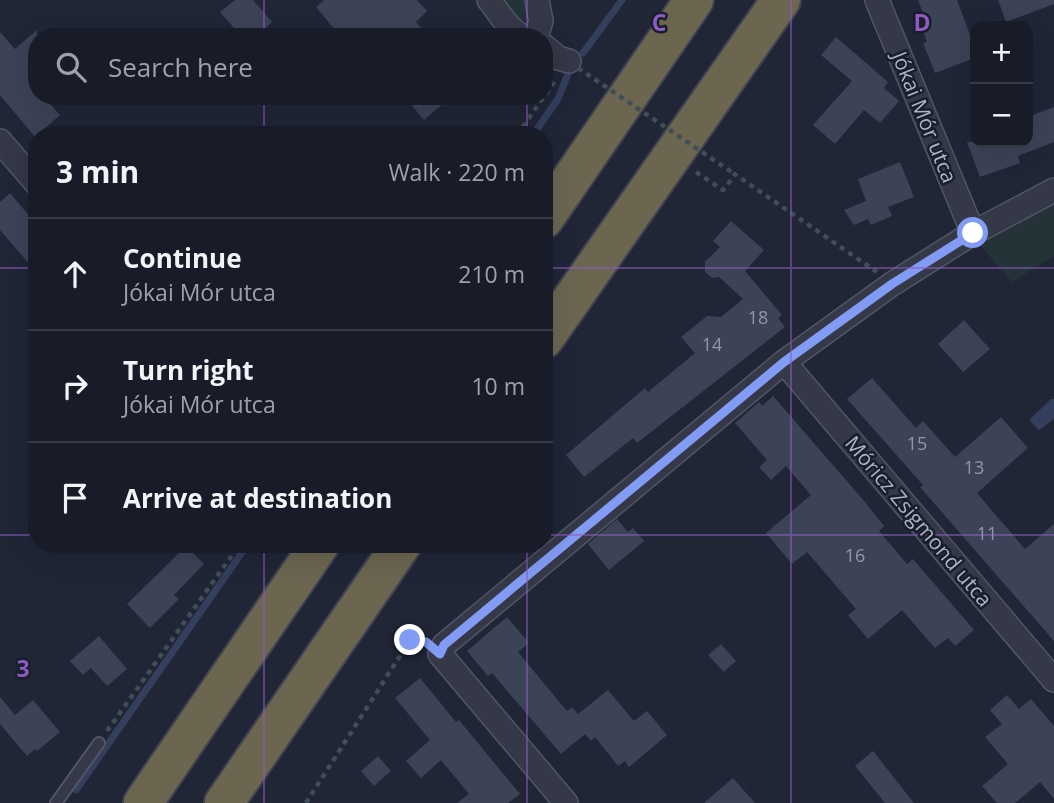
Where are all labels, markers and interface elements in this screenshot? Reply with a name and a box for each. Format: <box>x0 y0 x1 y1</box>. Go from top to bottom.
text: C <box>652 6 666 38</box>
text: D <box>913 6 931 38</box>
map controls <box>970 21 1033 147</box>
button: + <box>970 21 1033 84</box>
search box <box>28 28 553 105</box>
street label: Jókai Mór utca <box>885 45 964 187</box>
icon: search <box>52 48 90 86</box>
text: Search here <box>108 49 253 85</box>
button: − <box>970 84 1033 147</box>
text: 3 min <box>56 151 139 192</box>
text: Walk · 220 m <box>388 156 525 188</box>
route start <box>957 217 988 248</box>
text: Continue <box>123 240 242 276</box>
icon: ahead <box>56 255 94 293</box>
text: 210 m <box>458 258 525 290</box>
text: Jókai Mór utca <box>123 276 276 308</box>
house number: 18 <box>748 305 768 329</box>
house number: 14 <box>702 332 722 356</box>
text: Turn right <box>123 352 254 388</box>
icon: right <box>56 367 94 405</box>
text: 10 m <box>471 370 525 402</box>
text: Jókai Mór utca <box>123 388 276 420</box>
street label: Móricz Zsigmond utca <box>839 430 999 612</box>
house number: 15 <box>907 431 927 455</box>
house number: 13 <box>964 455 984 479</box>
icon: arrive <box>56 479 94 517</box>
text: Arrive at destination <box>123 480 392 516</box>
house number: 11 <box>977 521 997 545</box>
house number: 16 <box>845 543 865 567</box>
route end <box>394 624 425 655</box>
text: 3 <box>16 652 30 684</box>

